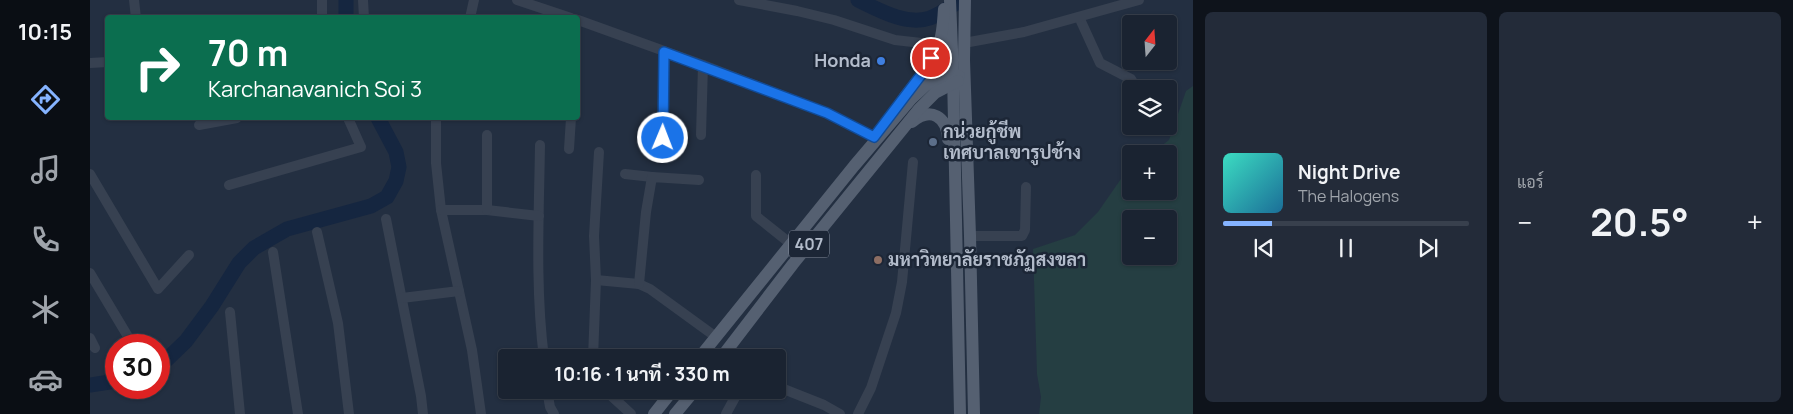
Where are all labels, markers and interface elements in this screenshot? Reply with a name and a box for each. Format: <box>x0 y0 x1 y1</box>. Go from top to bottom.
north arrow <box>1122 15 1178 70</box>
map controls <box>1122 15 1177 265</box>
text: 10:15 <box>18 17 72 47</box>
text: 70 m <box>208 29 288 77</box>
icon: right <box>125 35 190 100</box>
pin <box>910 37 952 79</box>
icon: arrive <box>917 44 945 72</box>
place label: Honda <box>814 48 871 72</box>
marker: Honda <box>875 55 887 67</box>
text: Karchanavanich Soi 3 <box>208 74 422 104</box>
button: layers <box>1122 80 1177 135</box>
icon: directions <box>28 82 63 117</box>
position arrow <box>636 111 688 163</box>
place label: กน่วยกู้ชีพ เทศบาลเขารูปช้าง <box>943 119 1081 166</box>
marker: กน่วยกู้ชีพ เทศบาลเขารูปช้าง <box>927 136 939 148</box>
button: + <box>1122 145 1177 200</box>
icon: music <box>28 152 63 187</box>
text: Night Drive <box>1298 159 1400 185</box>
text: แอร์ <box>1517 171 1543 193</box>
text: The Halogens <box>1298 185 1399 207</box>
text: 20.5° <box>1590 195 1689 247</box>
text: − <box>1517 203 1532 241</box>
text: + <box>1747 203 1763 241</box>
button: − <box>1122 210 1177 265</box>
icon: phone <box>28 222 63 257</box>
road number: 407 <box>789 230 829 258</box>
icon: previous <box>1250 234 1278 262</box>
icon: pause <box>1332 234 1360 262</box>
icon: next <box>1414 234 1442 262</box>
place label: มหาวิทยาลัยราชภัฏสงขลา <box>888 247 1086 272</box>
marker: มหาวิทยาลัยราชภัฏสงขลา <box>872 254 884 266</box>
icon: climate <box>28 292 63 327</box>
speed limit sign: 30 <box>105 334 170 399</box>
text: 10:16 · 1 นาที · 330 m <box>554 361 730 387</box>
icon: car <box>28 362 63 397</box>

